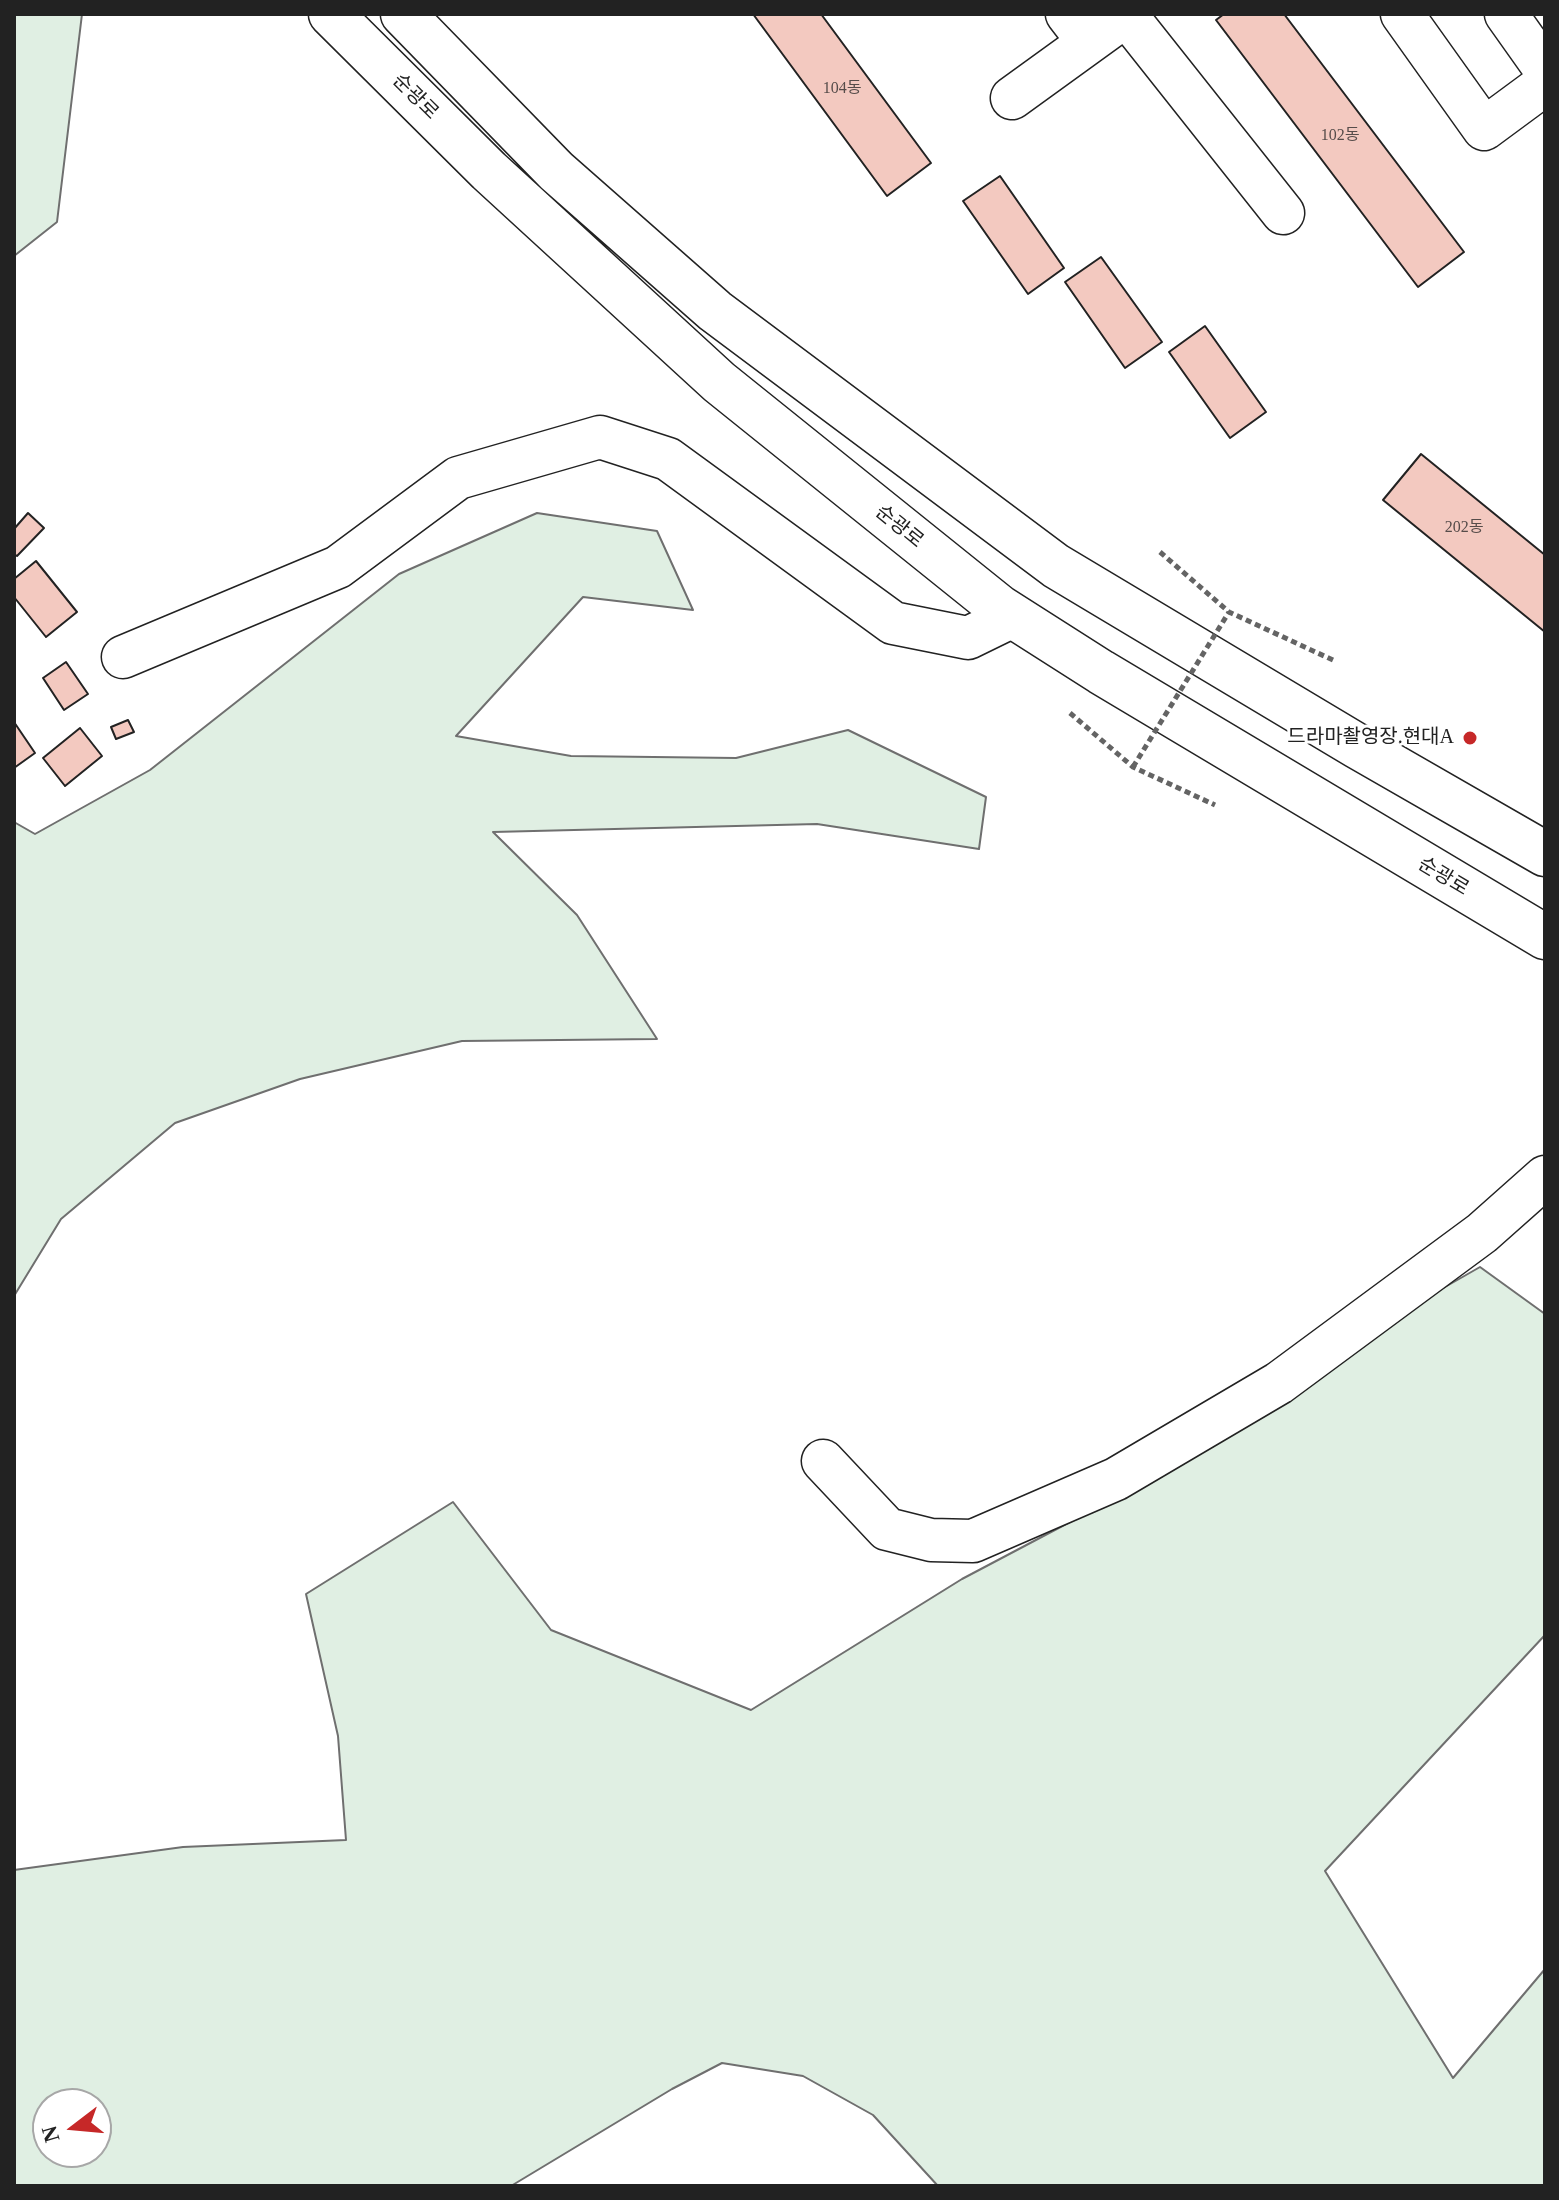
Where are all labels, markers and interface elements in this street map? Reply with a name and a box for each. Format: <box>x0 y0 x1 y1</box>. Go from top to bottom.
street label: 순광로 <box>387 69 443 125</box>
house number: 104동 <box>823 79 861 99</box>
house number: 102동 <box>1321 126 1359 146</box>
street label: 순광로 <box>870 500 928 554</box>
house number: 202동 <box>1445 518 1483 538</box>
place label: 드라마촬영장.현대A <box>1287 726 1454 750</box>
marker: 드라마촬영장.현대A <box>1461 729 1479 747</box>
street label: 순광로 <box>1413 852 1473 902</box>
north arrow <box>32 2088 112 2168</box>
text: N <box>36 2123 65 2145</box>

